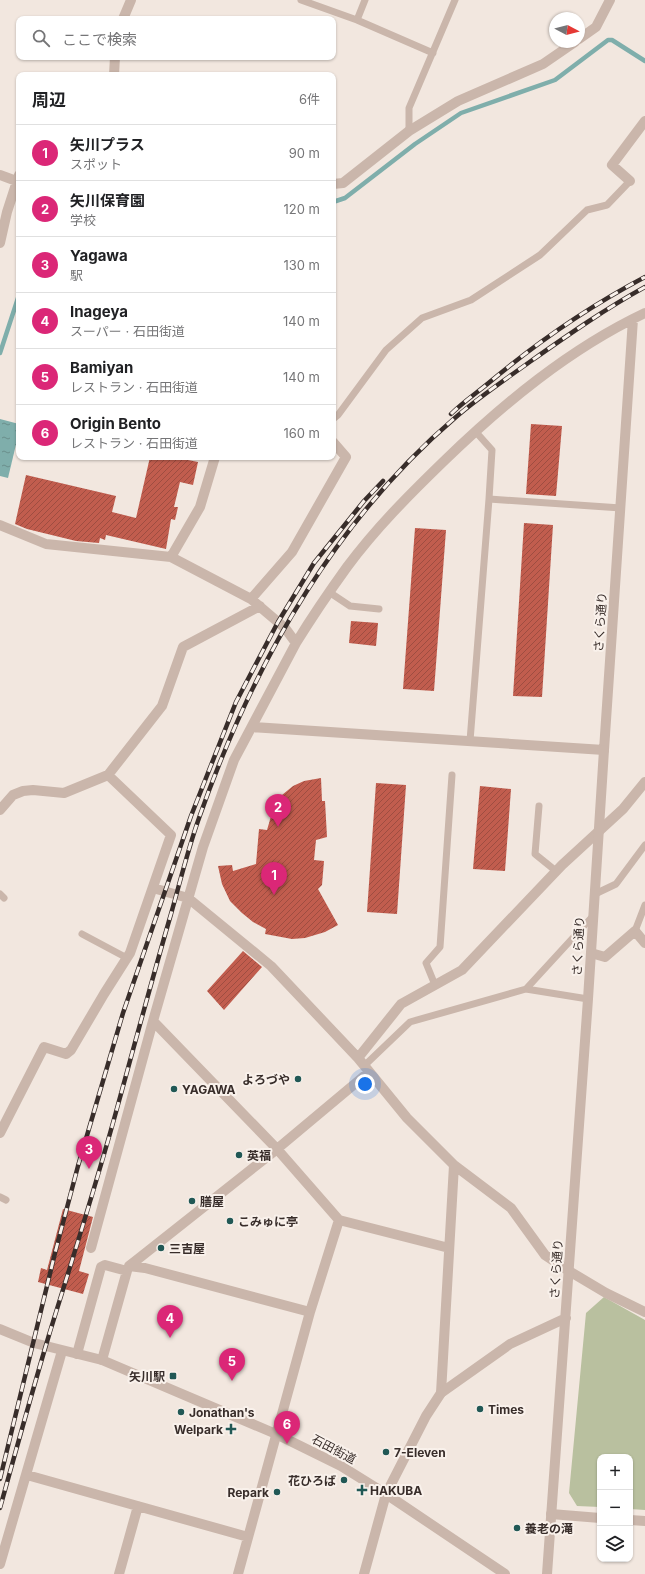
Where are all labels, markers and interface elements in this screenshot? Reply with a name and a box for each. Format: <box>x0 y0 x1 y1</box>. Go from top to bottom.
north arrow <box>549 12 585 48</box>
search box <box>16 16 336 60</box>
icon: search <box>30 27 52 49</box>
text: ここで検索 <box>62 30 137 49</box>
text: 周辺 <box>32 90 66 110</box>
text: 6件 <box>299 91 320 107</box>
text: 矢川プラス <box>70 135 145 154</box>
text: 1 <box>42 145 48 161</box>
text: 90 m <box>289 145 320 161</box>
text: スポット <box>70 156 122 172</box>
text: 矢川保育園 <box>70 191 145 210</box>
text: 2 <box>41 201 49 217</box>
text: 120 m <box>284 201 320 217</box>
text: 学校 <box>70 212 96 228</box>
text: Yagawa <box>70 246 128 265</box>
text: 3 <box>41 257 49 273</box>
text: 130 m <box>283 257 320 273</box>
text: 駅 <box>70 267 83 283</box>
text: Inageya <box>70 302 128 321</box>
text: 4 <box>41 313 49 329</box>
text: 140 m <box>283 313 320 329</box>
text: スーパー · 石田街道 <box>70 323 185 339</box>
text: Bamiyan <box>70 358 133 377</box>
text: 5 <box>41 369 49 385</box>
text: 140 m <box>283 369 320 385</box>
text: レストラン · 石田街道 <box>70 379 198 395</box>
text: Origin Bento <box>70 414 161 433</box>
text: 6 <box>41 425 49 441</box>
text: 160 m <box>283 425 320 441</box>
text: レストラン · 石田街道 <box>70 435 198 451</box>
street label: さくら通り <box>590 592 610 652</box>
pin: 2 <box>265 794 291 827</box>
pin: 1 <box>261 862 287 895</box>
street label: さくら通り <box>569 916 587 976</box>
place label: よろづや <box>242 1072 290 1087</box>
marker: よろづや <box>293 1074 303 1084</box>
your location <box>355 1074 375 1094</box>
place label: YAGAWA <box>182 1082 236 1097</box>
marker: YAGAWA <box>169 1084 179 1094</box>
pin: 3 <box>76 1136 102 1169</box>
place label: 英福 <box>247 1148 271 1163</box>
marker: 英福 <box>234 1150 244 1160</box>
place label: 膳屋 <box>200 1194 224 1209</box>
marker: 膳屋 <box>187 1196 197 1206</box>
place label: こみゅに亭 <box>238 1214 298 1229</box>
marker: こみゅに亭 <box>225 1216 235 1226</box>
street label: さくら通り <box>546 1239 566 1299</box>
place label: 三吉屋 <box>169 1241 205 1256</box>
marker: 三吉屋 <box>156 1243 166 1253</box>
pin: 4 <box>157 1305 183 1338</box>
pin: 5 <box>219 1348 245 1381</box>
place label: 矢川駅 <box>129 1369 165 1384</box>
marker: 矢川駅 <box>168 1371 178 1381</box>
place label: Times <box>488 1402 524 1417</box>
marker: Times <box>475 1404 485 1414</box>
place label: Jonathan's <box>189 1405 255 1420</box>
marker: Jonathan's <box>176 1407 186 1417</box>
pin: 6 <box>274 1411 300 1444</box>
place label: Welpark <box>174 1422 223 1437</box>
marker: Welpark <box>226 1424 236 1434</box>
street label: 石田街道 <box>309 1431 359 1467</box>
place label: 7-Eleven <box>394 1445 446 1460</box>
marker: 7-Eleven <box>381 1447 391 1457</box>
map controls <box>597 1454 633 1562</box>
button: + <box>597 1454 633 1490</box>
place label: 花ひろば <box>288 1473 336 1488</box>
marker: 花ひろば <box>339 1475 349 1485</box>
place label: HAKUBA <box>370 1483 422 1498</box>
place label: Repark <box>227 1485 269 1500</box>
marker: HAKUBA <box>357 1485 367 1495</box>
marker: Repark <box>272 1487 282 1497</box>
button: − <box>597 1490 633 1526</box>
place label: 養老の滝 <box>525 1521 573 1536</box>
marker: 養老の滝 <box>512 1523 522 1533</box>
button: layers <box>597 1526 633 1562</box>

